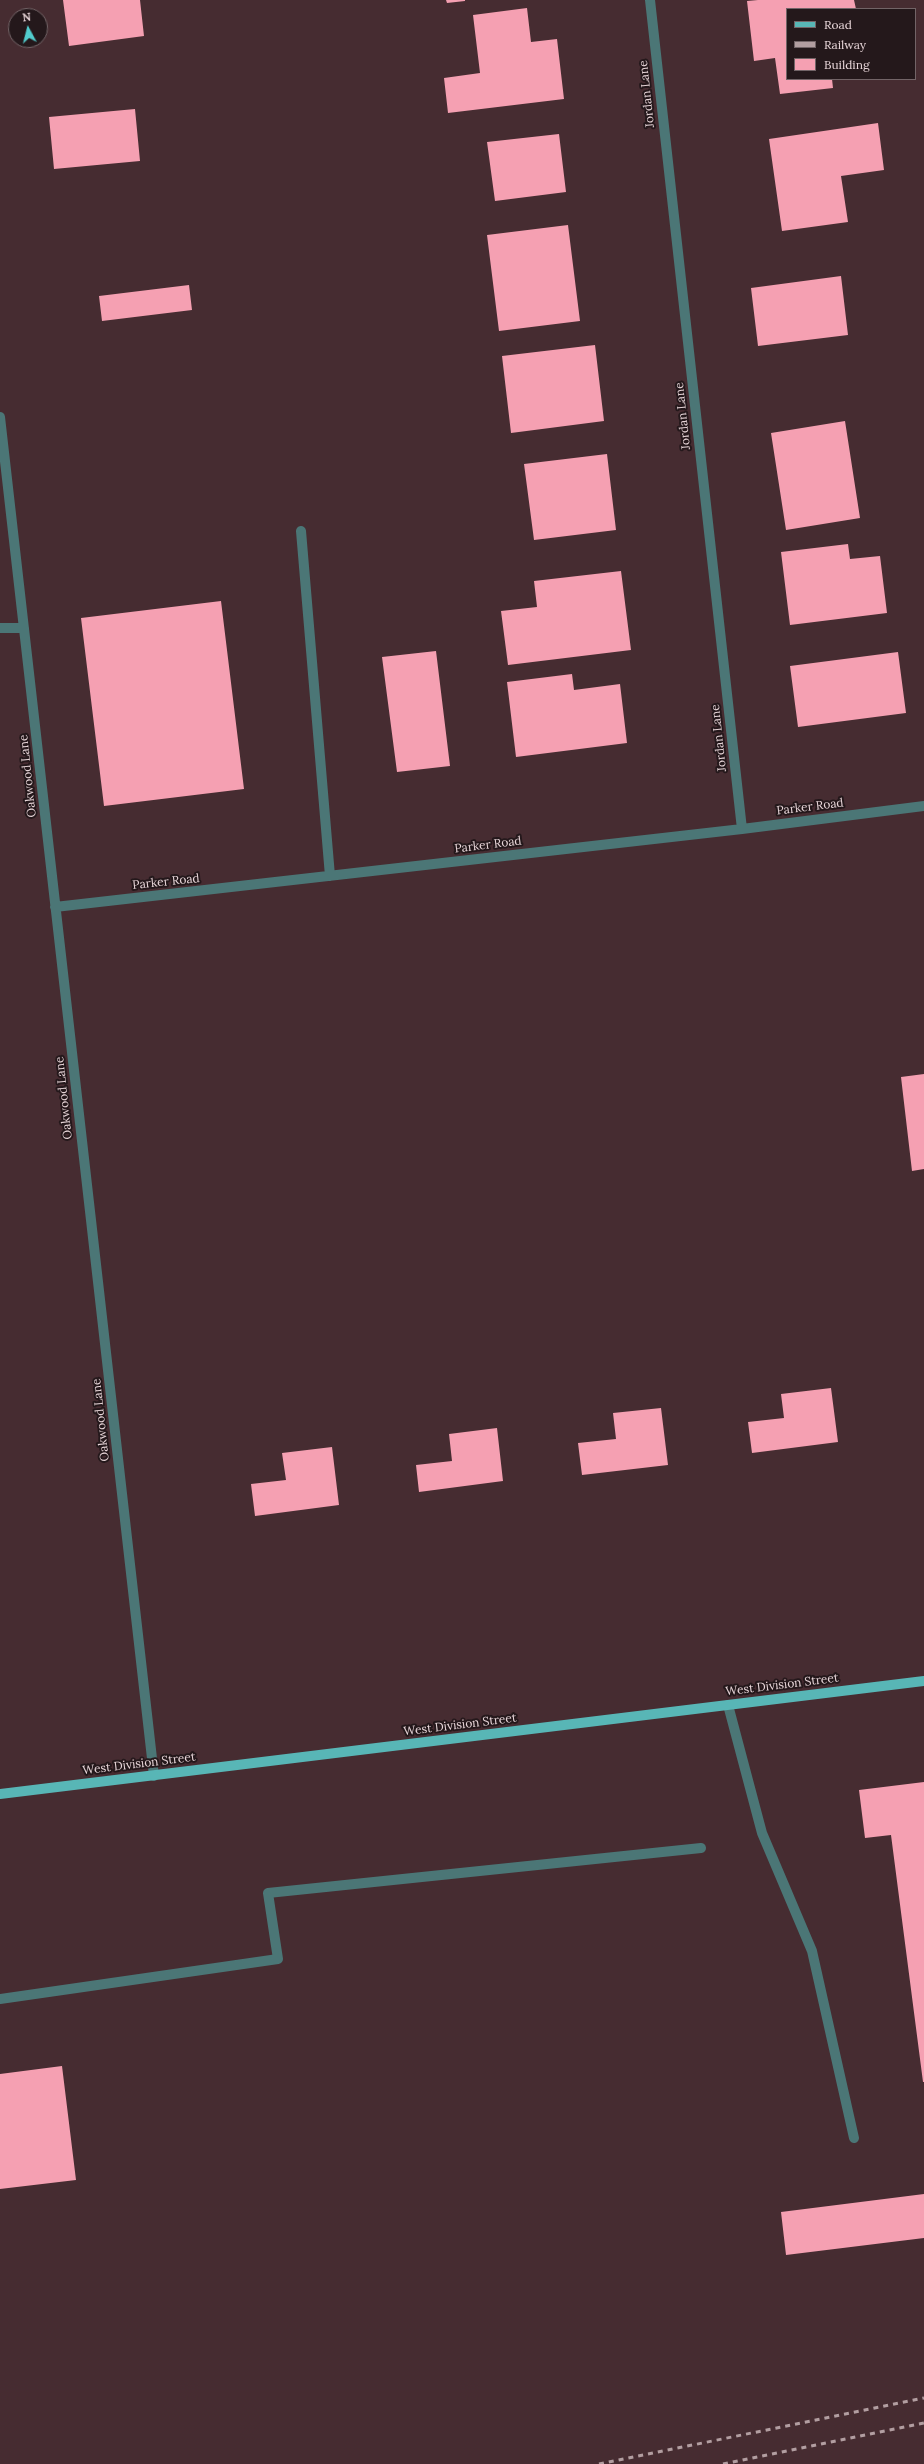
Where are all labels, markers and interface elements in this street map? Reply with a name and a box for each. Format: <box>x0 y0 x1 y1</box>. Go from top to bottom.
north arrow <box>8 8 48 48</box>
legend <box>786 8 916 80</box>
text: N <box>22 10 32 25</box>
text: Road <box>824 17 852 32</box>
text: Railway <box>824 37 866 52</box>
text: Building <box>824 57 870 72</box>
street label: Jordan Lane <box>636 60 658 128</box>
street label: Jordan Lane <box>672 382 694 450</box>
street label: Jordan Lane <box>708 704 730 772</box>
street label: Oakwood Lane <box>16 734 40 818</box>
street label: Parker Road <box>776 796 844 818</box>
street label: Parker Road <box>454 834 522 856</box>
street label: Parker Road <box>132 871 200 893</box>
street label: Oakwood Lane <box>52 1056 76 1140</box>
street label: Oakwood Lane <box>89 1378 113 1462</box>
street label: West Division Street <box>725 1671 839 1699</box>
street label: West Division Street <box>403 1711 517 1739</box>
street label: West Division Street <box>82 1750 196 1778</box>

